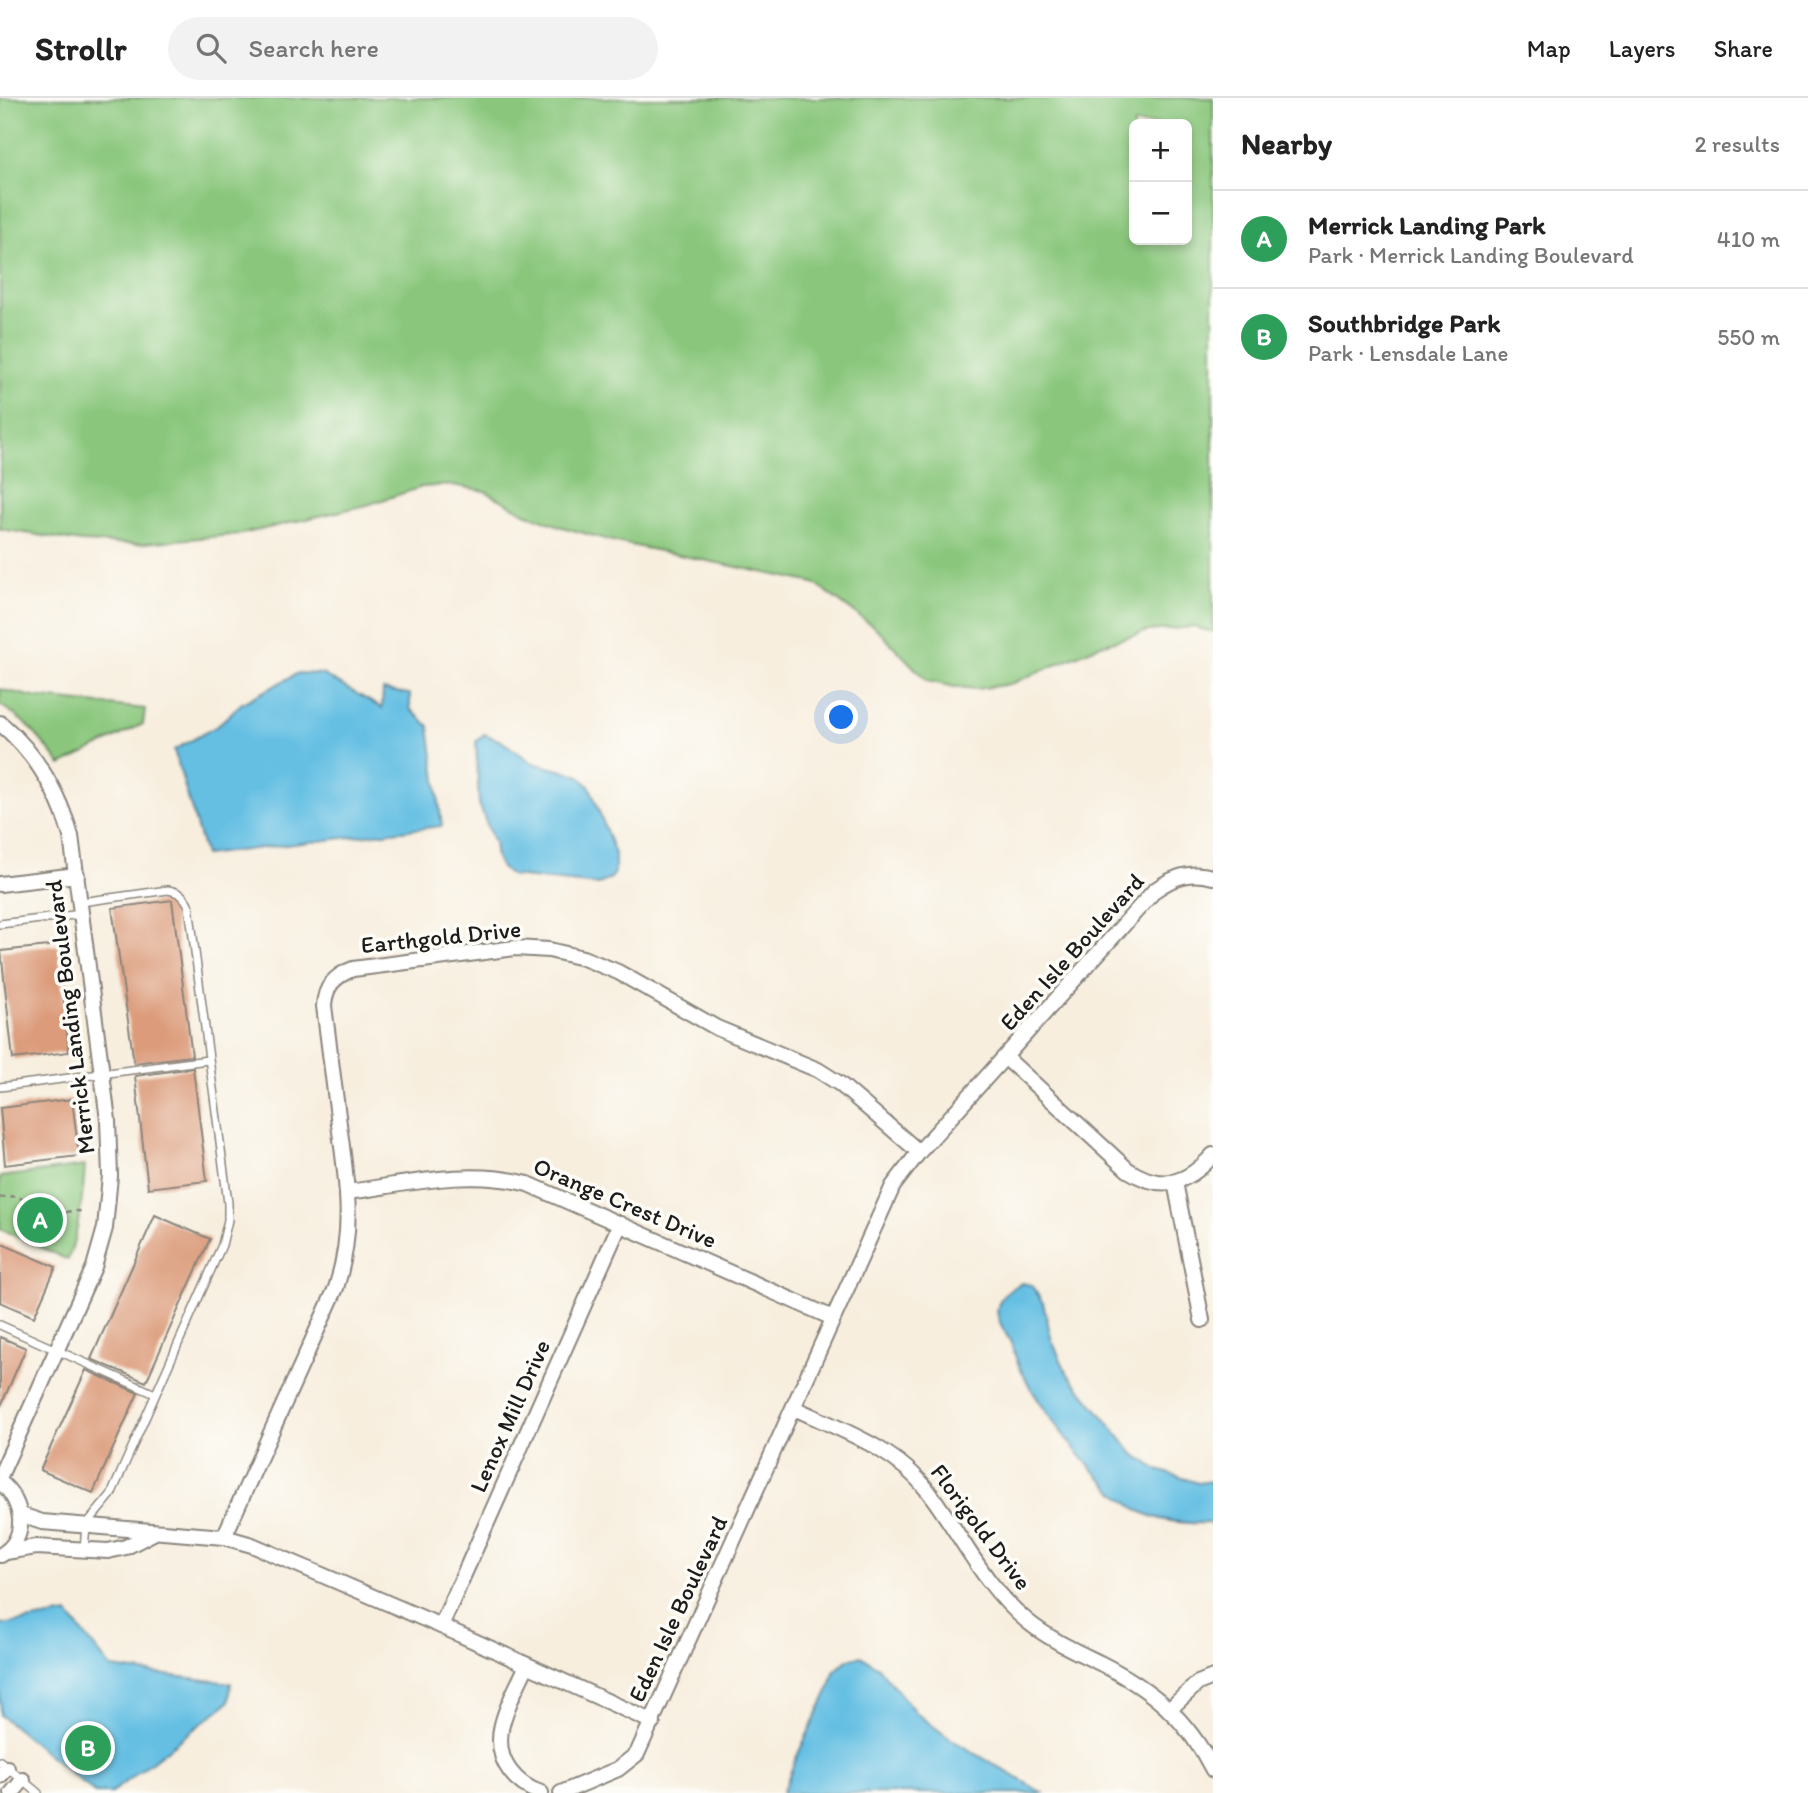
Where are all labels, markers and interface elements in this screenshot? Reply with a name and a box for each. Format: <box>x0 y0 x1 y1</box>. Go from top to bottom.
search box <box>168 17 658 80</box>
text: Strollr <box>35 29 126 68</box>
icon: search <box>192 29 230 67</box>
text: Search here <box>248 32 379 64</box>
text: Map <box>1527 34 1571 63</box>
text: Layers <box>1609 34 1676 63</box>
text: Share <box>1714 34 1773 63</box>
map controls <box>1129 119 1192 245</box>
button: + <box>1129 119 1192 182</box>
text: Nearby <box>1241 125 1332 162</box>
text: 2 results <box>1694 130 1780 158</box>
button: − <box>1129 182 1192 245</box>
text: Merrick Landing Park <box>1308 209 1546 241</box>
text: A <box>1257 225 1271 253</box>
text: 410 m <box>1717 225 1780 253</box>
text: Park · Merrick Landing Boulevard <box>1308 241 1634 269</box>
text: Southbridge Park <box>1308 307 1500 339</box>
text: B <box>1257 323 1271 351</box>
text: 550 m <box>1717 323 1780 351</box>
text: Park · Lensdale Lane <box>1308 339 1508 367</box>
your location <box>824 700 858 734</box>
street label: Eden Isle Boulevard <box>993 867 1150 1036</box>
street label: Merrick Landing Boulevard <box>38 878 101 1156</box>
street label: Earthgold Drive <box>359 914 522 959</box>
street label: Orange Crest Drive <box>529 1151 721 1254</box>
pin: A <box>17 1194 63 1246</box>
street label: Lenox Mill Drive <box>463 1335 556 1497</box>
street label: Florigold Drive <box>925 1458 1038 1595</box>
street label: Eden Isle Boulevard <box>622 1511 733 1706</box>
pin: B <box>65 1722 111 1774</box>

